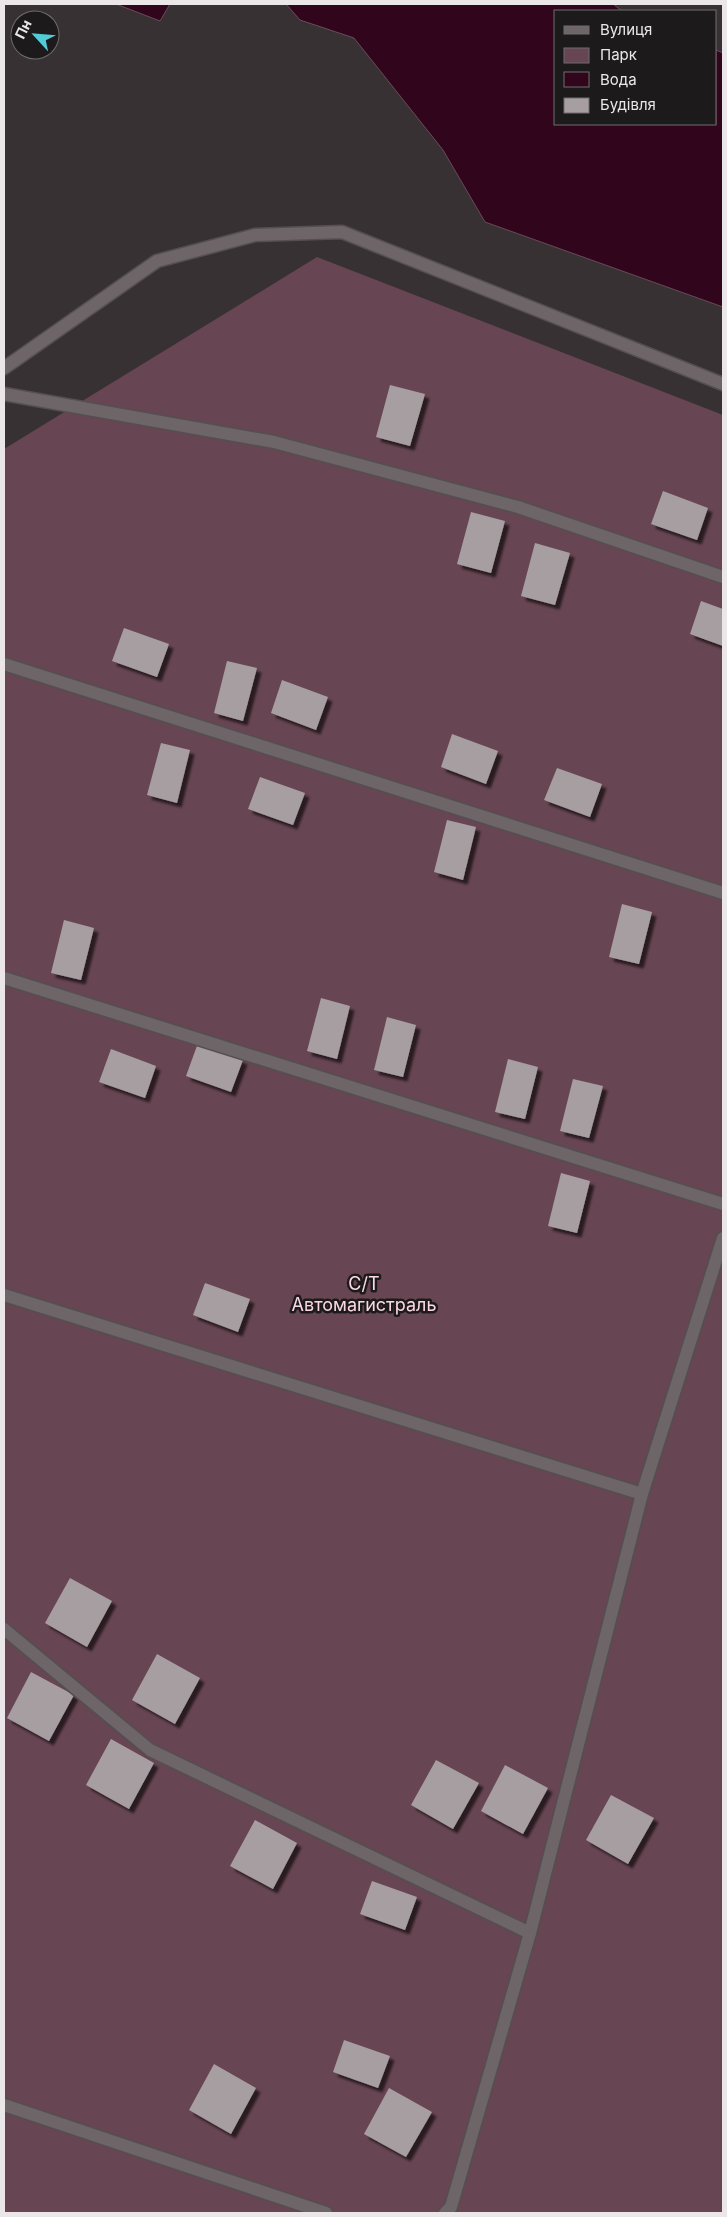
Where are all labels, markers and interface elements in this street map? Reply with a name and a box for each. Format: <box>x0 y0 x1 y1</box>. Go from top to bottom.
north arrow <box>10 10 60 60</box>
legend <box>554 10 717 125</box>
text: Пн <box>11 17 35 41</box>
text: Вулиця <box>600 20 652 39</box>
text: Парк <box>600 45 637 64</box>
text: Вода <box>600 70 637 89</box>
text: Будівля <box>600 95 656 114</box>
park label: С/Т Автомагистраль <box>292 1273 436 1315</box>

